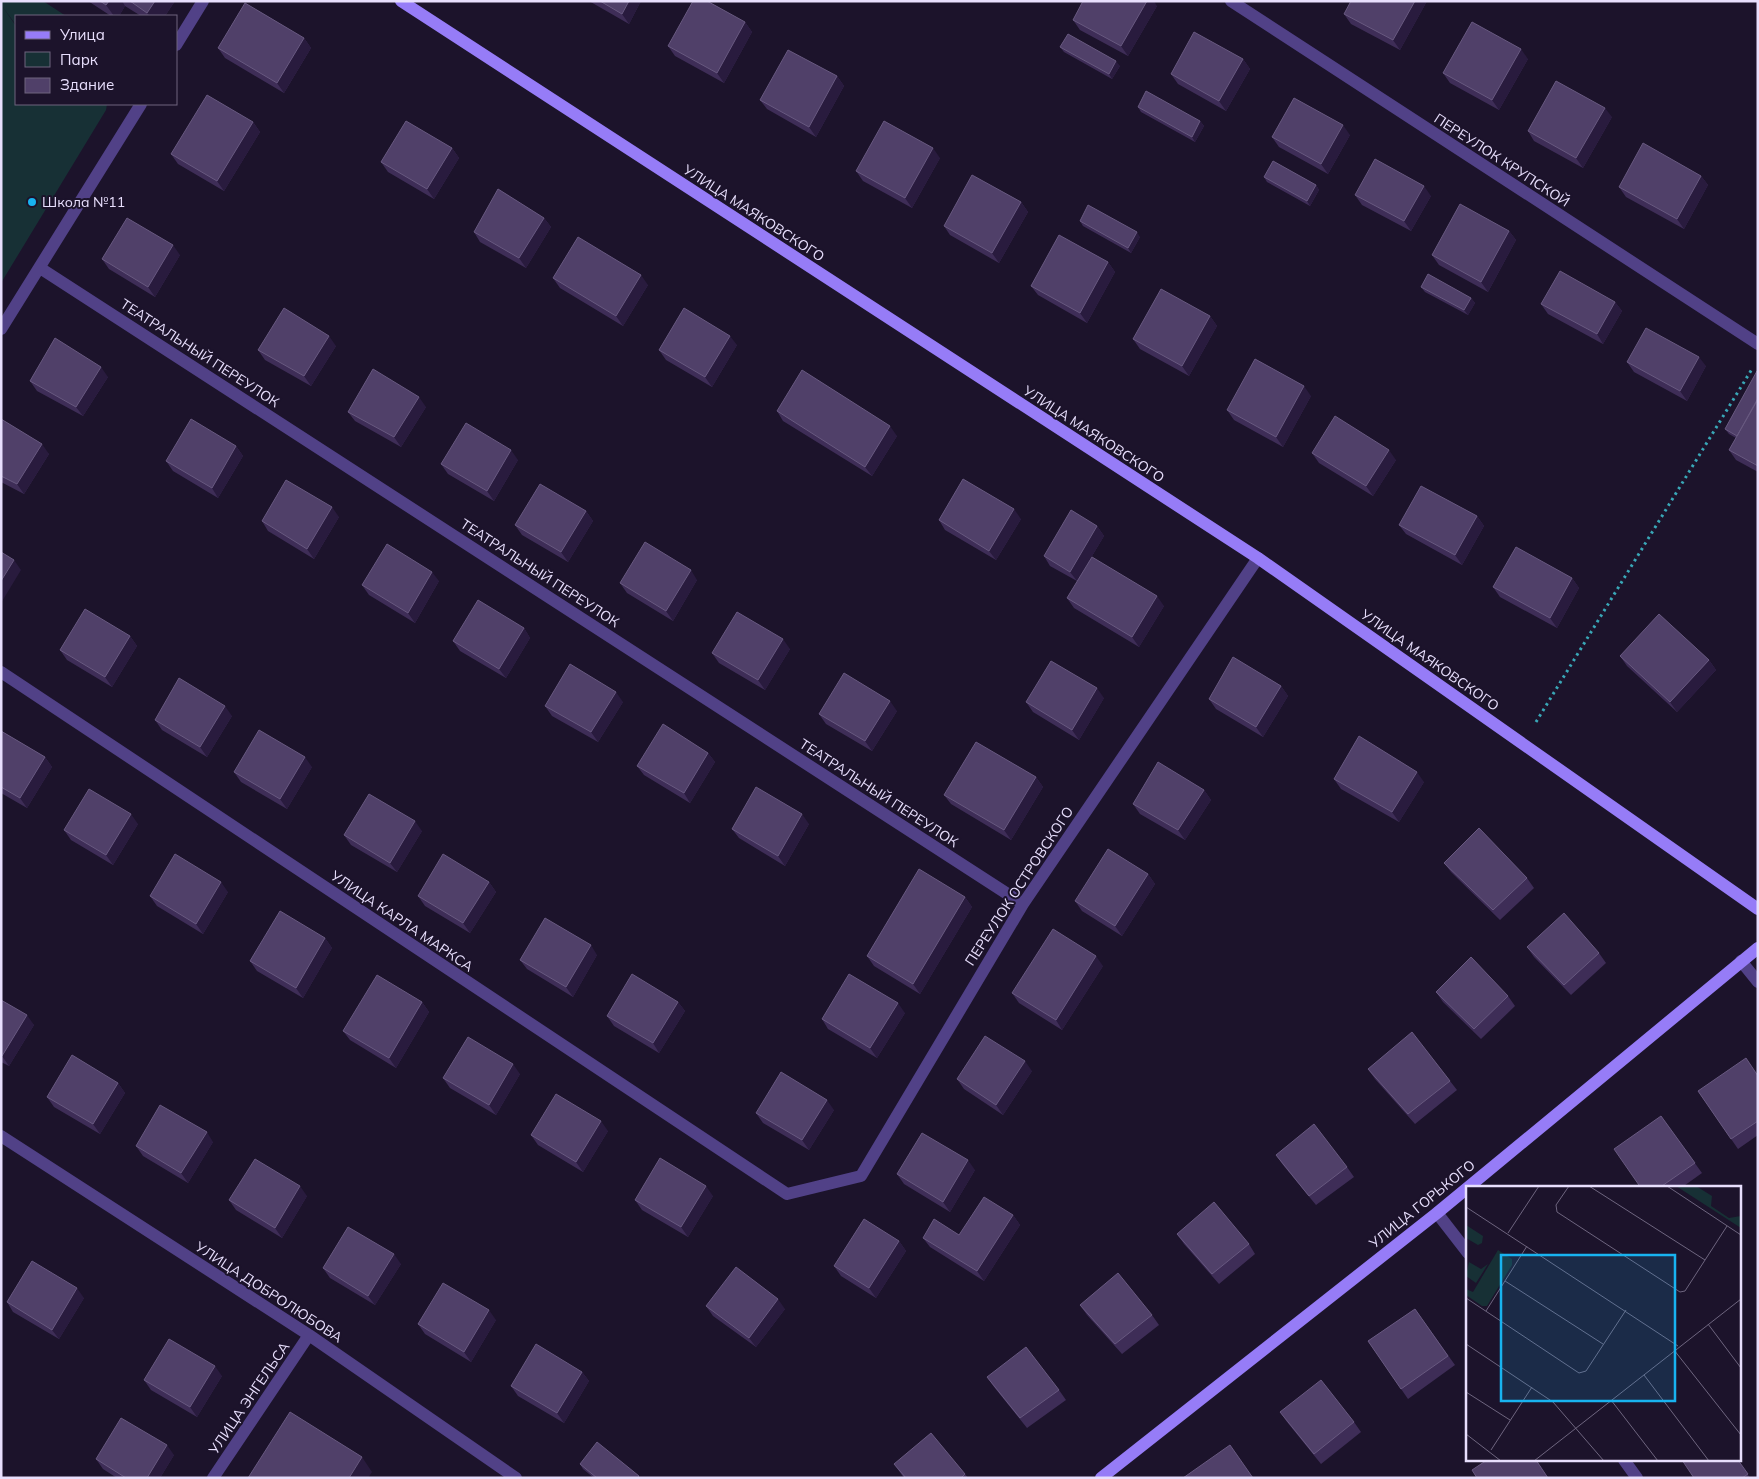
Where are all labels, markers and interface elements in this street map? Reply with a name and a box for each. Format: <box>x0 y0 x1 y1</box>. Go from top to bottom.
legend <box>15 15 178 105</box>
text: Улица <box>59 25 105 44</box>
text: Парк <box>60 50 99 69</box>
text: Здание <box>60 75 114 94</box>
street label: ПЕРЕУЛОК КРУПСКОЙ <box>1431 109 1573 211</box>
street label: УЛИЦА МАЯКОВСКОГО <box>679 160 828 265</box>
place label: Школа №11 <box>42 193 125 211</box>
marker: Школа №11 <box>26 196 38 208</box>
street label: ТЕАТРАЛЬНЫЙ ПЕРЕУЛОК <box>117 295 284 412</box>
street label: УЛИЦА МАЯКОВСКОГО <box>1019 381 1168 486</box>
street label: ТЕАТРАЛЬНЫЙ ПЕРЕУЛОК <box>457 515 624 632</box>
street label: УЛИЦА МАЯКОВСКОГО <box>1356 605 1503 715</box>
street label: ТЕАТРАЛЬНЫЙ ПЕРЕУЛОК <box>796 735 963 852</box>
street label: ПЕРЕУЛОК ОСТРОВСКОГО <box>961 803 1077 969</box>
street label: УЛИЦА КАРЛА МАРКСА <box>326 866 477 976</box>
street label: УЛИЦА ГОРЬКОГО <box>1365 1156 1479 1253</box>
inset map <box>1466 1186 1742 1462</box>
street label: УЛИЦА ДОБРОЛЮБОВА <box>191 1237 347 1347</box>
street label: УЛИЦА ЭНГЕЛЬСА <box>204 1338 294 1458</box>

